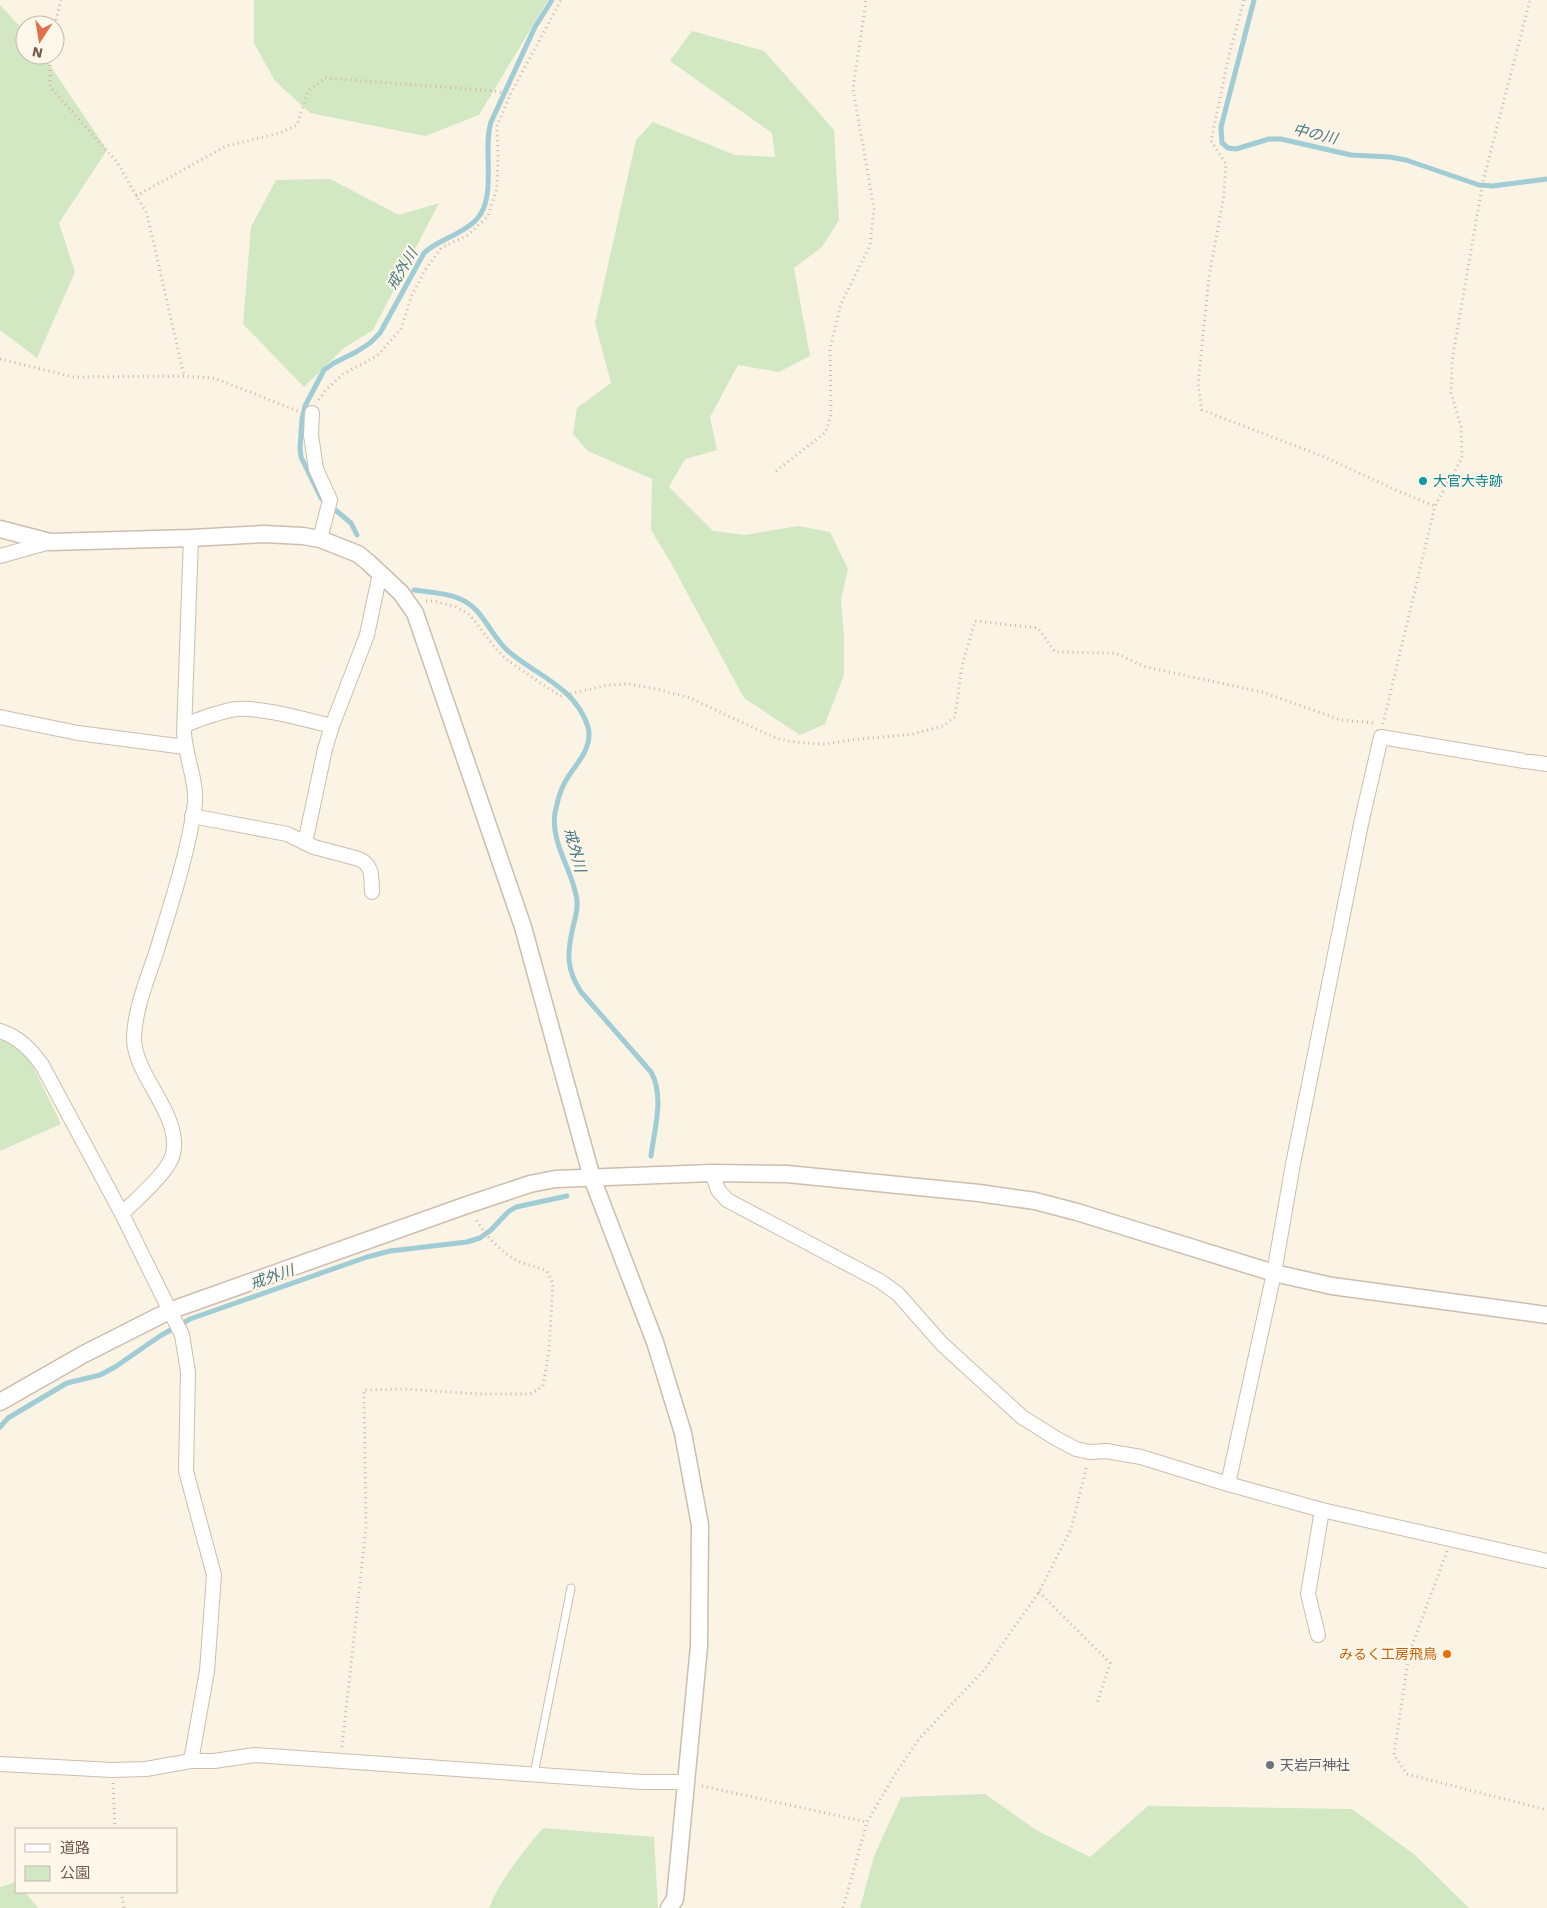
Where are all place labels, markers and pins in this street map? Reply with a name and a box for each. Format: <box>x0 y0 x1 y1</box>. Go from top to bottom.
place label: 大官大寺跡 <box>1433 473 1503 489</box>
marker: 大官大寺跡 <box>1417 475 1429 487</box>
place label: みるく工房飛鳥 <box>1339 1646 1437 1662</box>
marker: みるく工房飛鳥 <box>1441 1648 1453 1660</box>
place label: 天岩戸神社 <box>1280 1757 1350 1773</box>
marker: 天岩戸神社 <box>1264 1759 1276 1771</box>

